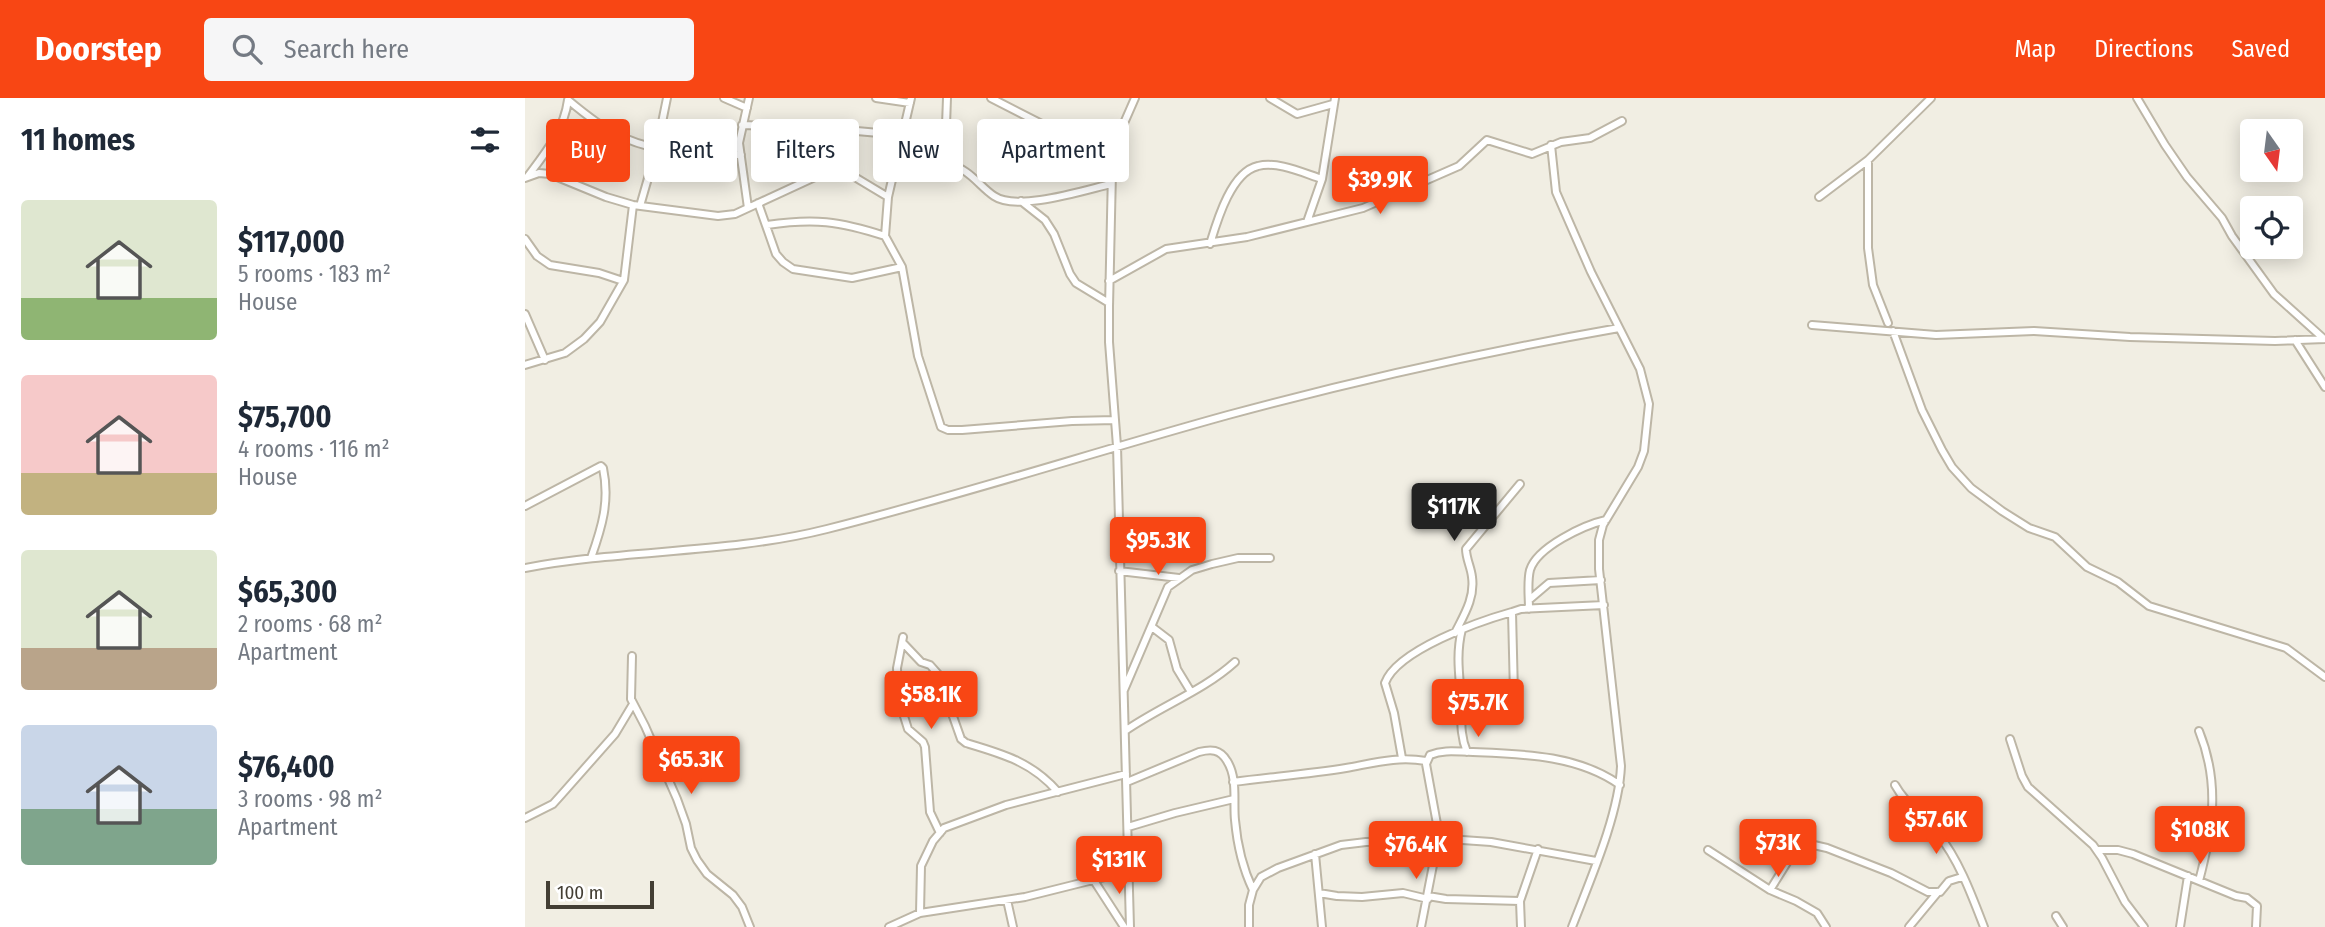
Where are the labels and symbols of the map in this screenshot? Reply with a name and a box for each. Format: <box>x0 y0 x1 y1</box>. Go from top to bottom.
north arrow <box>2240 119 2303 182</box>
pin: $39.9K <box>1323 156 1437 216</box>
pin: $117K <box>1405 484 1503 543</box>
pin: $95.3K <box>1101 518 1215 577</box>
pin: $58.1K <box>874 672 988 731</box>
pin: $75.7K <box>1421 680 1535 739</box>
pin: $65.3K <box>634 736 748 796</box>
pin: $57.6K <box>1879 796 1993 856</box>
pin: $108K <box>2151 806 2249 866</box>
pin: $73K <box>1737 820 1819 879</box>
pin: $76.4K <box>1359 822 1473 881</box>
pin: $131K <box>1070 836 1168 896</box>
scale bar <box>546 878 655 910</box>

